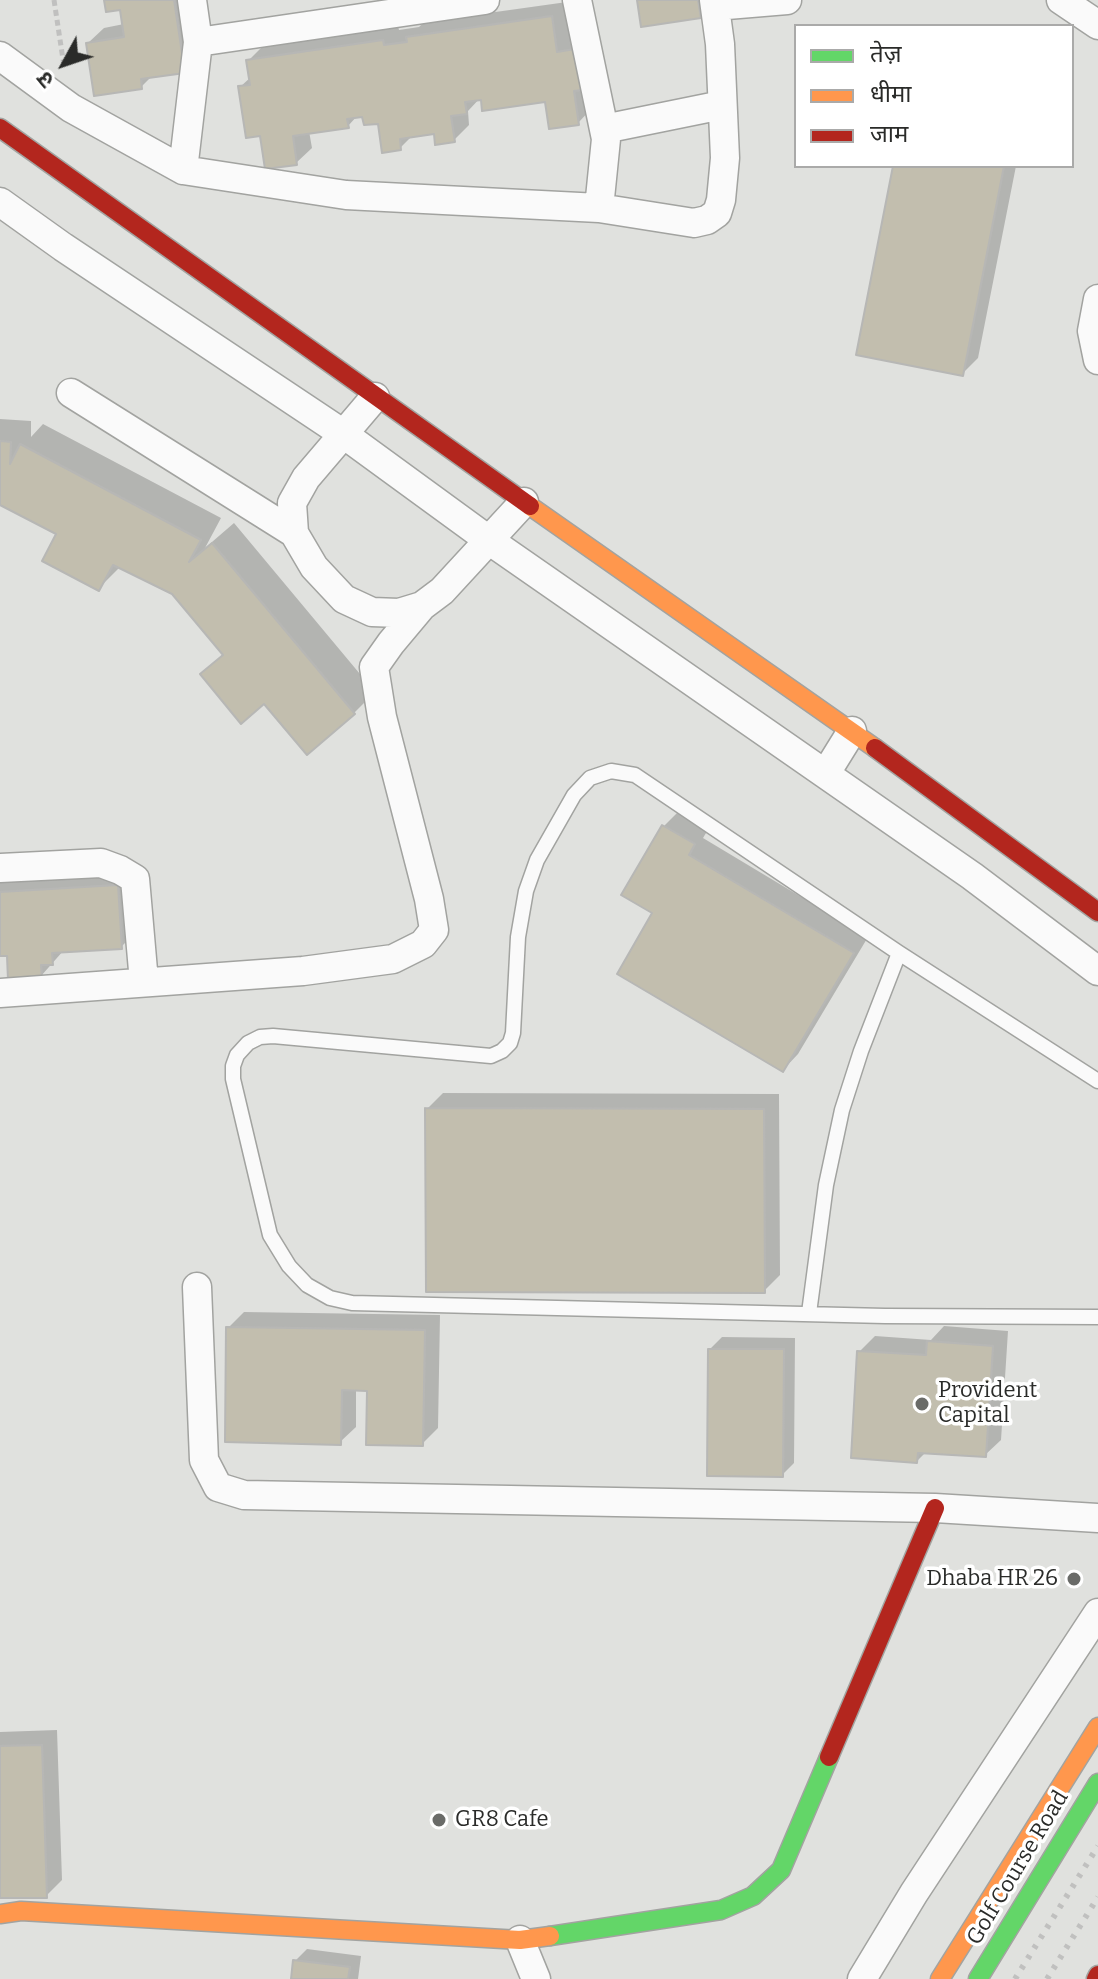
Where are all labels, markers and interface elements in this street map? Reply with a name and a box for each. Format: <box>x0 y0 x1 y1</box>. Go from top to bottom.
north arrow <box>24 24 104 104</box>
legend <box>794 24 1074 168</box>
text: तेज़ <box>870 40 902 68</box>
text: उ <box>31 66 60 93</box>
text: धीमा <box>870 80 912 108</box>
text: जाम <box>870 120 908 148</box>
place label: Provident Capital <box>938 1378 1037 1430</box>
marker: Provident Capital <box>913 1395 931 1413</box>
place label: Dhaba HR 26 <box>926 1566 1058 1592</box>
marker: Dhaba HR 26 <box>1065 1570 1083 1588</box>
street label: Golf Course Road <box>962 1786 1074 1950</box>
place label: GR8 Cafe <box>455 1807 549 1833</box>
marker: GR8 Cafe <box>430 1811 448 1829</box>

